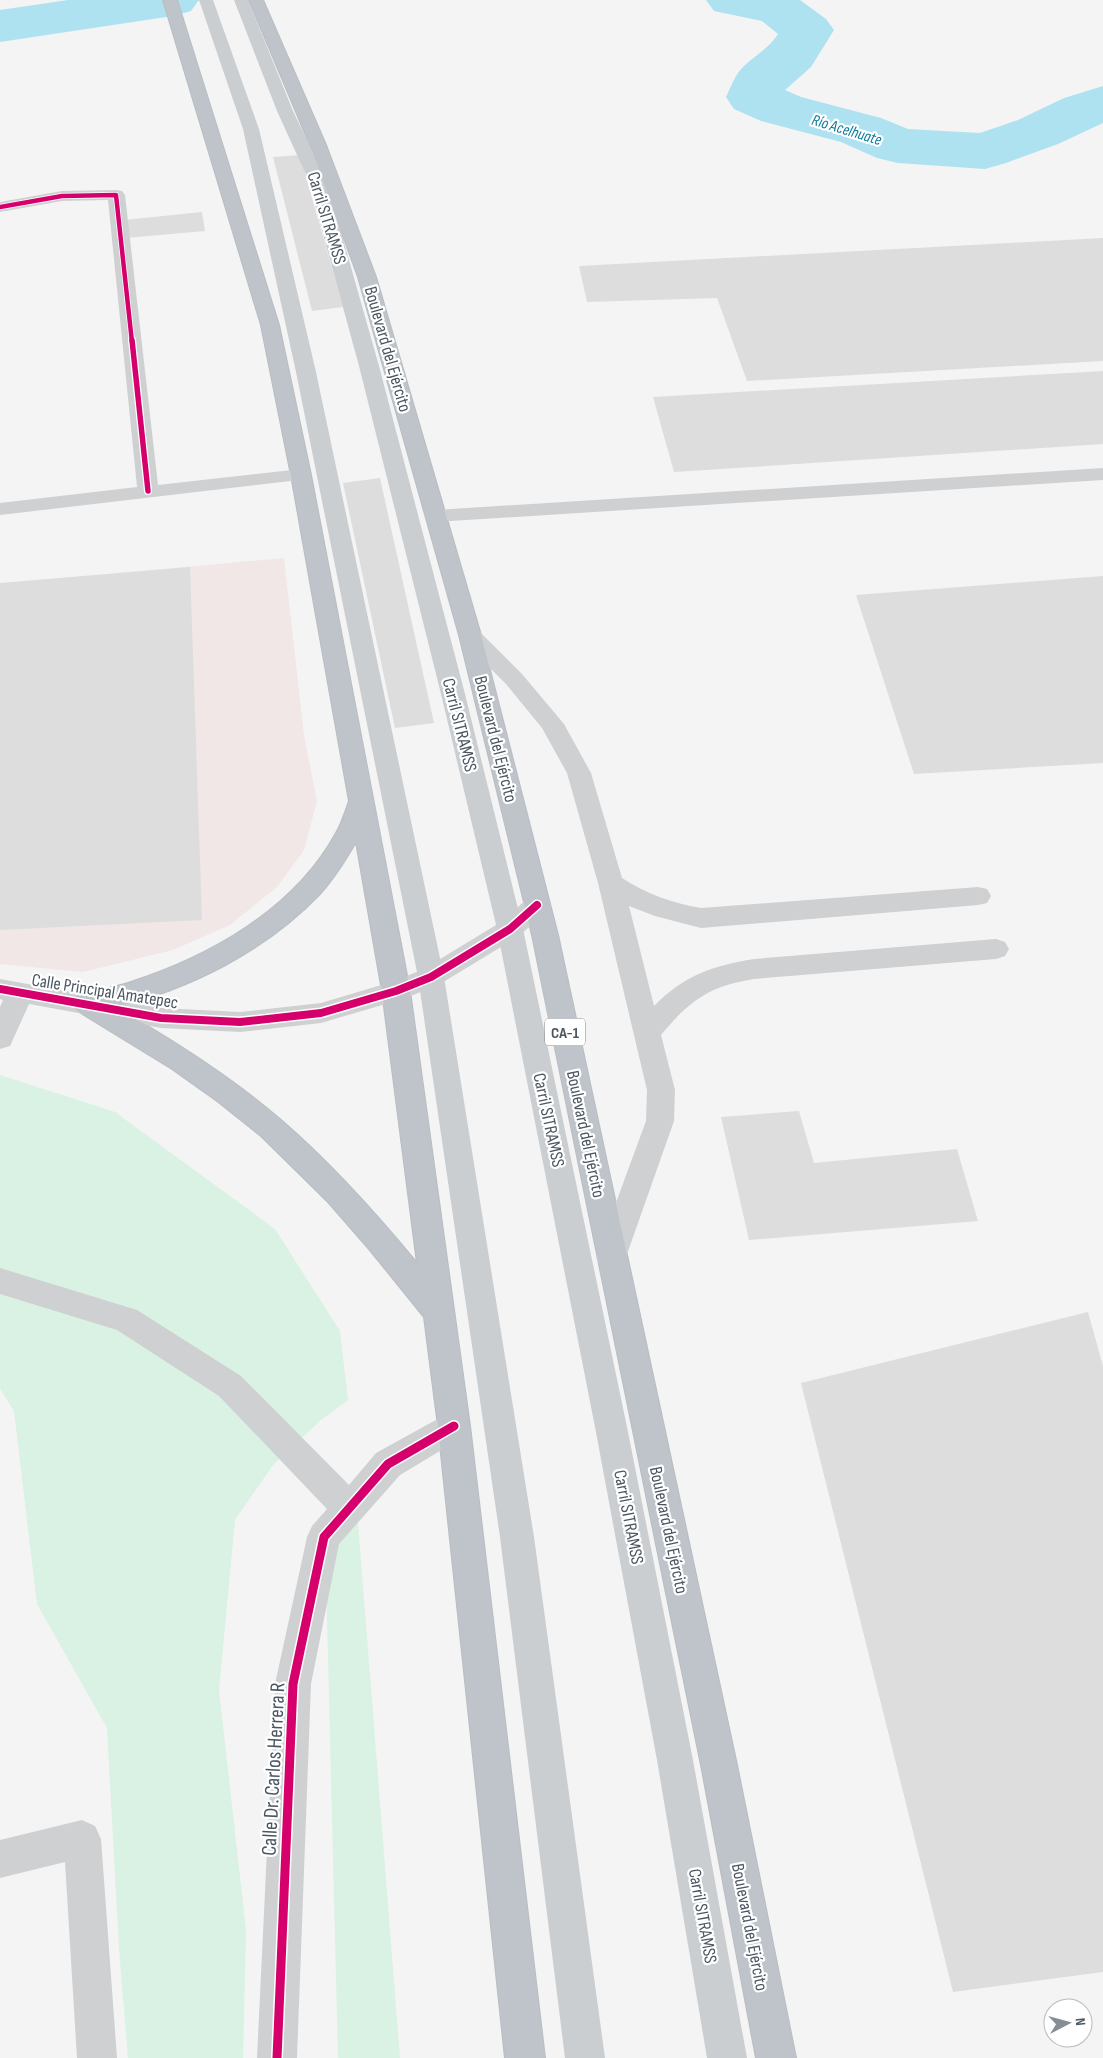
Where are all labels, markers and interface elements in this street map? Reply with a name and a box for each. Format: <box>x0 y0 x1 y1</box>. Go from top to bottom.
water label: Río Acelhuate <box>809 111 884 150</box>
street label: Carril SITRAMSS <box>303 169 351 267</box>
street label: Boulevard del Ejército <box>360 284 415 414</box>
street label: Boulevard del Ejército <box>470 674 521 804</box>
street label: Carril SITRAMSS <box>438 676 481 774</box>
street label: Calle Principal Amatepec <box>30 970 180 1013</box>
road number: CA-1 <box>545 1019 585 1046</box>
street label: Boulevard del Ejército <box>562 1069 609 1200</box>
street label: Carril SITRAMSS <box>528 1071 569 1169</box>
street label: Boulevard del Ejército <box>645 1465 692 1596</box>
street label: Carril SITRAMSS <box>609 1468 648 1566</box>
street label: Calle Dr. Carlos Herrera R <box>256 1681 291 1856</box>
street label: Boulevard del Ejército <box>727 1862 772 1993</box>
street label: Carril SITRAMSS <box>684 1867 721 1965</box>
north arrow <box>1043 1998 1093 2048</box>
text: N <box>1072 2017 1089 2026</box>

